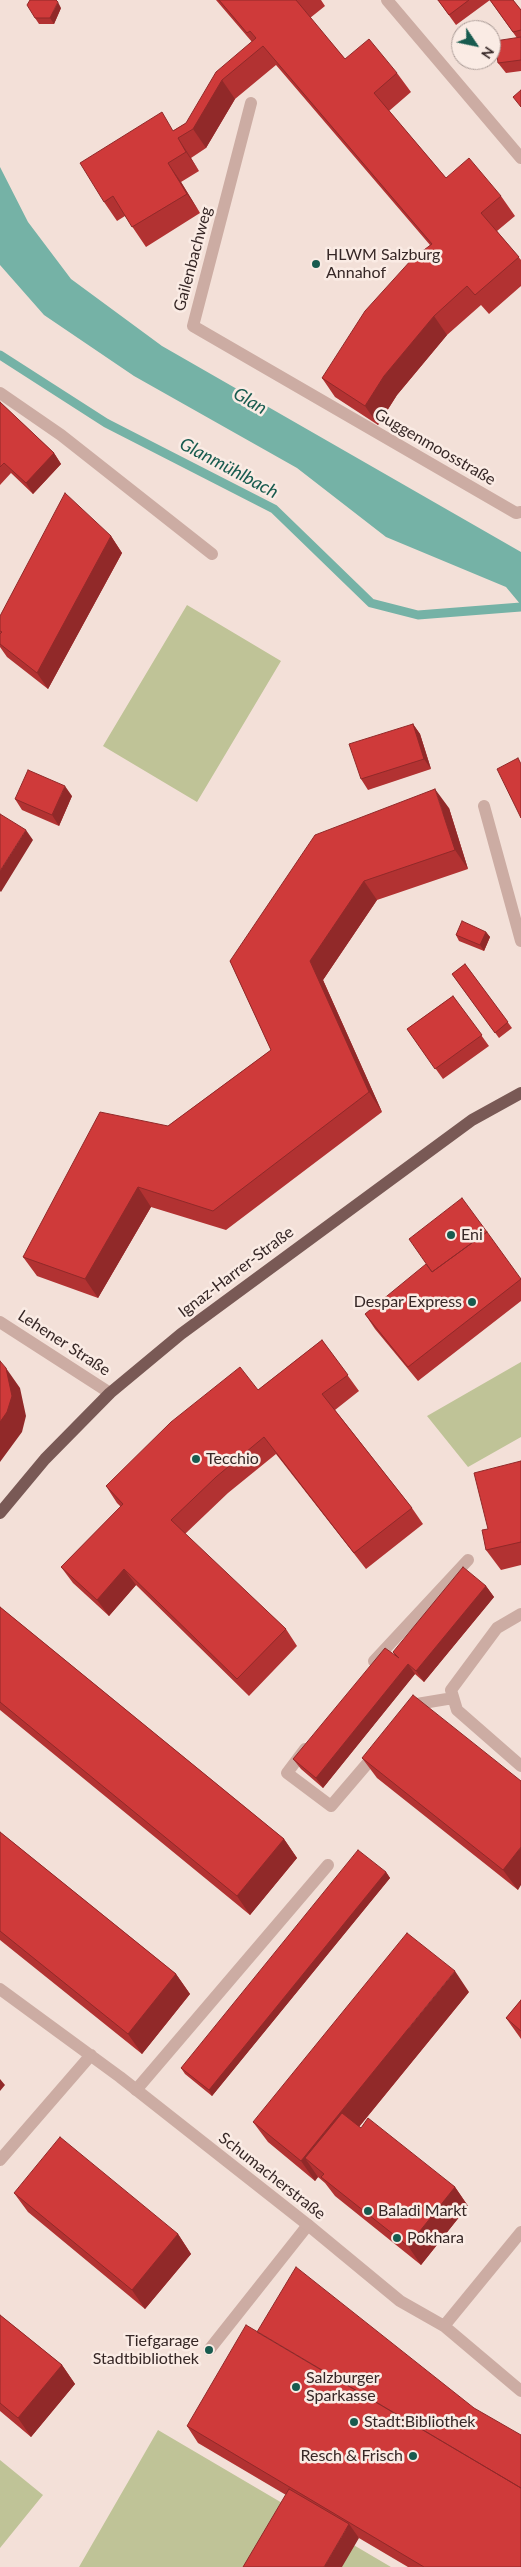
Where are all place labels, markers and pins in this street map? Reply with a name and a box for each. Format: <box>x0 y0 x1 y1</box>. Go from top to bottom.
place label: HLWM Salzburg Annahof <box>326 245 440 283</box>
marker: HLWM Salzburg Annahof <box>310 258 322 270</box>
place label: Eni <box>461 1225 483 1245</box>
marker: Eni <box>445 1229 457 1241</box>
place label: Despar Express <box>354 1292 462 1312</box>
marker: Despar Express <box>466 1296 478 1308</box>
place label: Tecchio <box>206 1449 259 1469</box>
marker: Tecchio <box>190 1453 202 1465</box>
place label: Baladi Markt <box>378 2201 467 2221</box>
marker: Baladi Markt <box>362 2205 374 2217</box>
place label: Pokhara <box>407 2228 464 2248</box>
marker: Pokhara <box>391 2232 403 2244</box>
place label: Tiefgarage Stadtbibliothek <box>93 2331 199 2369</box>
marker: Tiefgarage Stadtbibliothek <box>203 2344 215 2356</box>
place label: Salzburger Sparkasse <box>306 2368 380 2406</box>
marker: Salzburger Sparkasse <box>290 2381 302 2393</box>
place label: Stadt:Bibliothek <box>364 2412 475 2432</box>
marker: Stadt:Bibliothek <box>348 2416 360 2428</box>
place label: Resch & Frisch <box>300 2446 403 2466</box>
marker: Resch & Frisch <box>407 2450 419 2462</box>

